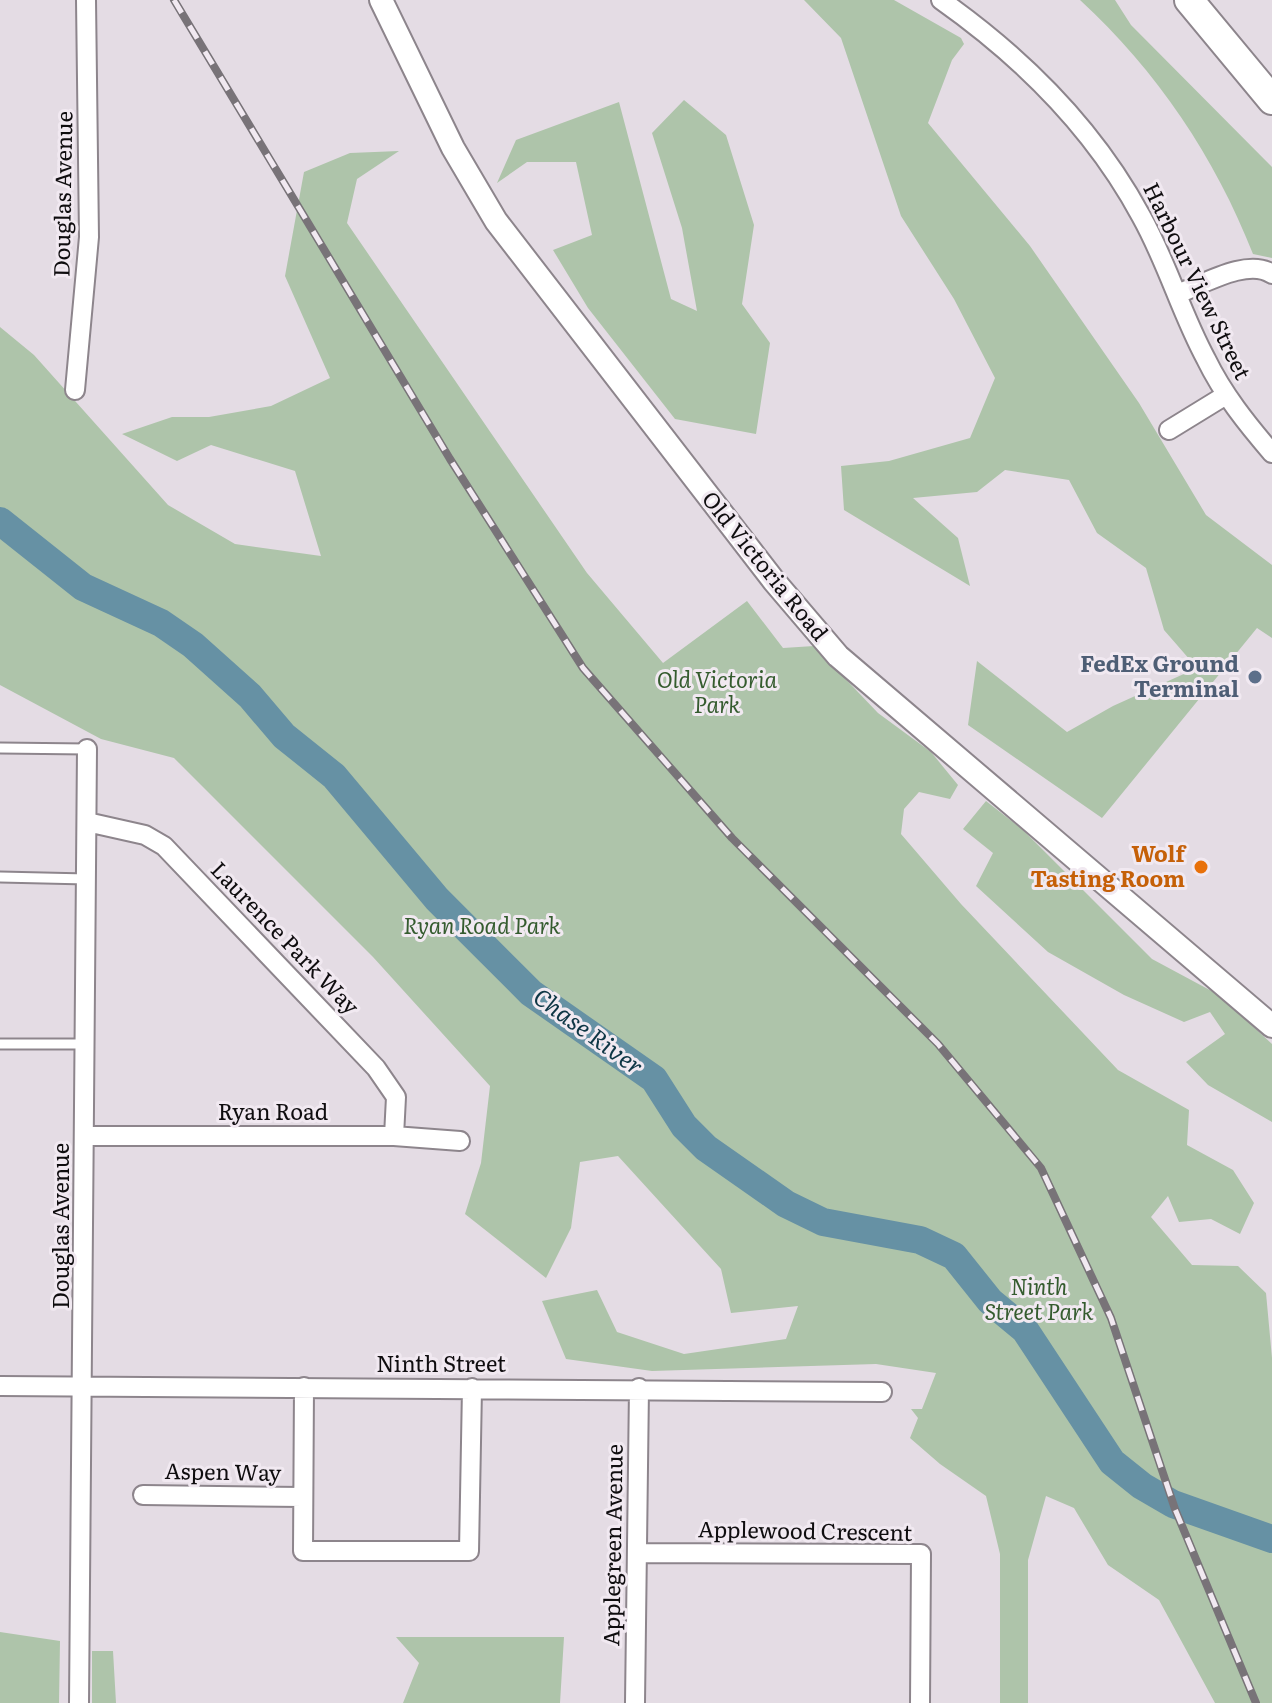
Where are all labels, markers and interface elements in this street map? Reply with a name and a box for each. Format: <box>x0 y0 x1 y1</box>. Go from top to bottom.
street label: Douglas Avenue <box>44 111 79 277</box>
street label: Harbour View Street <box>1136 176 1260 385</box>
street label: Old Victoria Road <box>695 483 837 647</box>
place label: FedEx Ground Terminal <box>1080 646 1239 704</box>
park label: Old Victoria Park <box>657 662 778 720</box>
marker: FedEx Ground Terminal <box>1246 668 1264 686</box>
place label: Wolf Tasting Room <box>1030 836 1188 894</box>
street label: Laurence Park Way <box>204 853 368 1021</box>
marker: Wolf Tasting Room <box>1192 858 1210 876</box>
park label: Ryan Road Park <box>403 908 561 941</box>
water label: Chase River <box>527 978 652 1082</box>
street label: Ryan Road <box>218 1094 328 1127</box>
street label: Douglas Avenue <box>43 1143 76 1309</box>
park label: Ninth Street Park <box>985 1269 1093 1327</box>
street label: Ninth Street <box>376 1346 506 1379</box>
street label: Applegreen Avenue <box>593 1444 630 1646</box>
street label: Aspen Way <box>164 1453 282 1488</box>
street label: Applewood Crescent <box>698 1511 913 1548</box>

